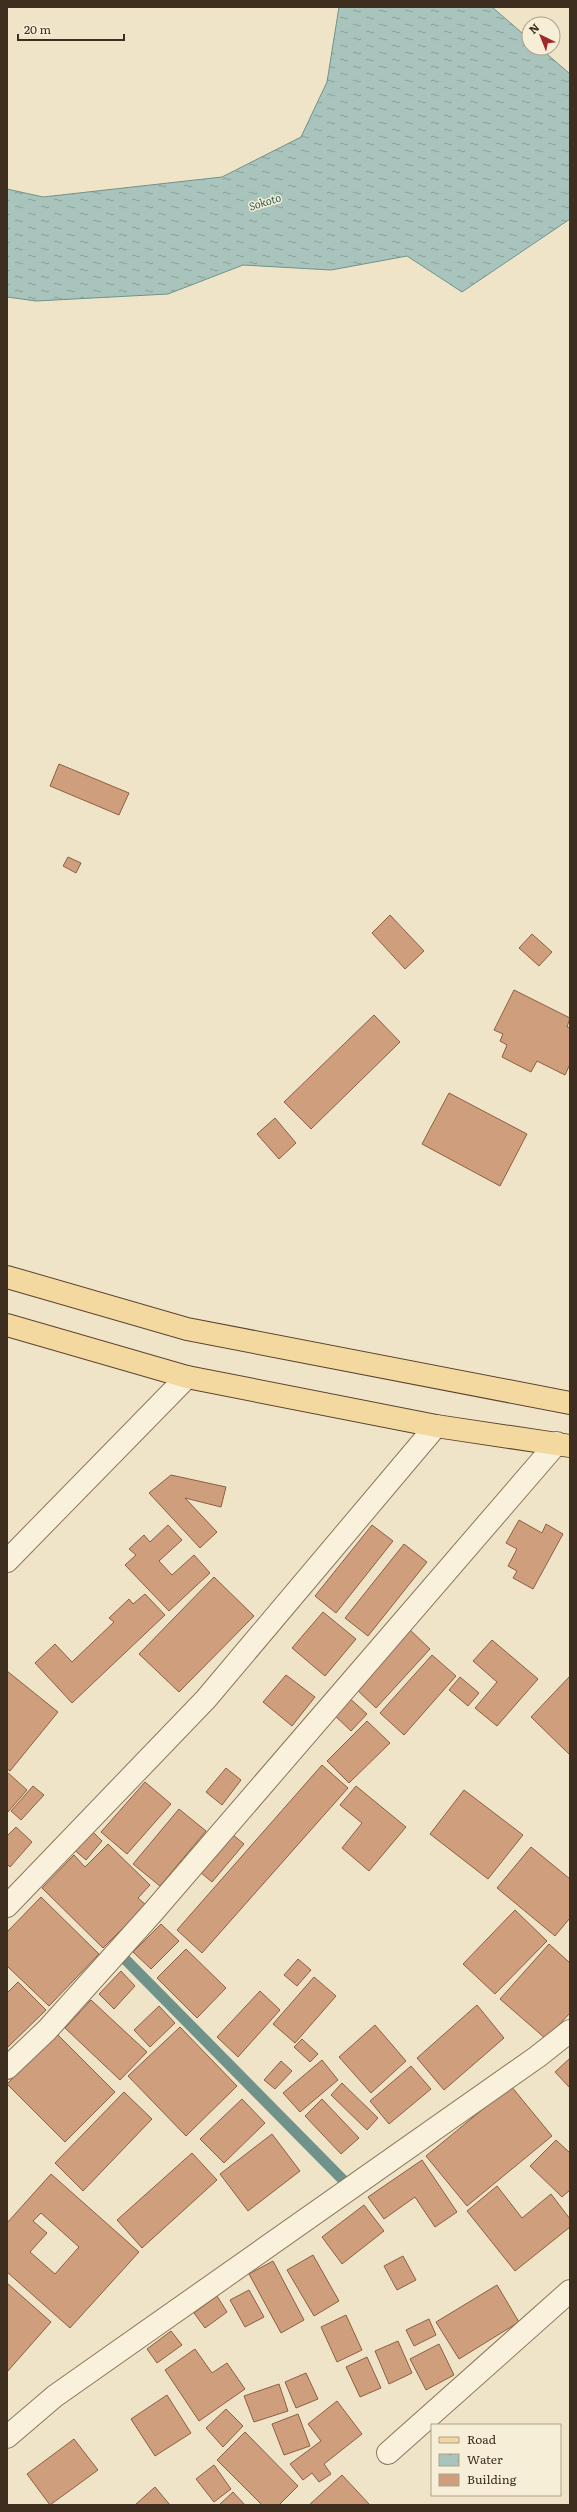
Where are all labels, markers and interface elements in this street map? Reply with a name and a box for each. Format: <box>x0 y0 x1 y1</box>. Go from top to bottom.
scale bar <box>18 16 124 42</box>
north arrow <box>521 16 561 56</box>
text: N <box>525 19 542 37</box>
text: 20 m <box>24 20 51 38</box>
water label: Sokoto <box>247 189 283 214</box>
legend <box>431 2424 561 2496</box>
text: Road <box>467 2430 497 2448</box>
text: Water <box>467 2450 503 2468</box>
text: Building <box>467 2470 517 2488</box>

